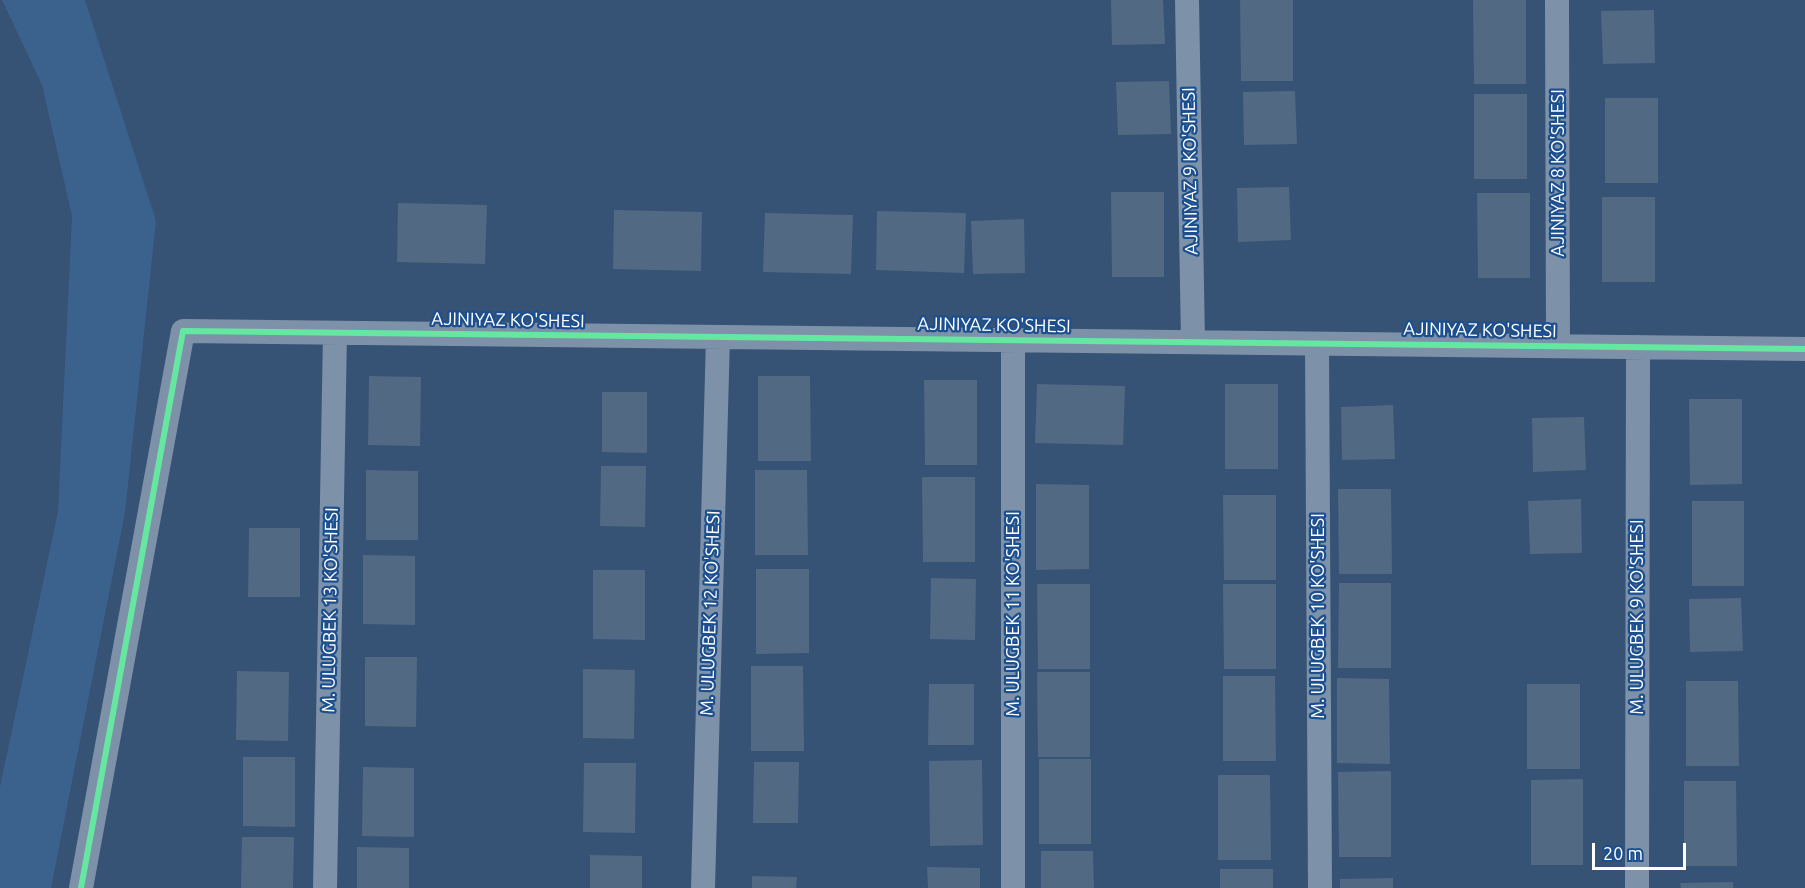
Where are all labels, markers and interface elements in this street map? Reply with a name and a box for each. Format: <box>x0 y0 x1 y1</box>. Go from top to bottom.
street label: AJINIYAZ 9 KO'SHESI <box>1178 87 1202 255</box>
street label: AJINIYAZ 8 KO'SHESI <box>1547 89 1569 257</box>
street label: AJINIYAZ KO'SHESI <box>431 308 585 332</box>
street label: AJINIYAZ KO'SHESI <box>917 313 1071 337</box>
street label: AJINIYAZ KO'SHESI <box>1403 318 1557 342</box>
street label: M. ULUGBEK 13 KO'SHESI <box>317 507 343 713</box>
street label: M. ULUGBEK 12 KO'SHESI <box>696 510 724 716</box>
street label: M. ULUGBEK 11 KO'SHESI <box>1002 511 1024 717</box>
street label: M. ULUGBEK 10 KO'SHESI <box>1307 513 1329 719</box>
street label: M. ULUGBEK 9 KO'SHESI <box>1626 519 1648 715</box>
scale bar <box>1595 831 1690 869</box>
text: 20 m <box>1603 843 1643 863</box>

